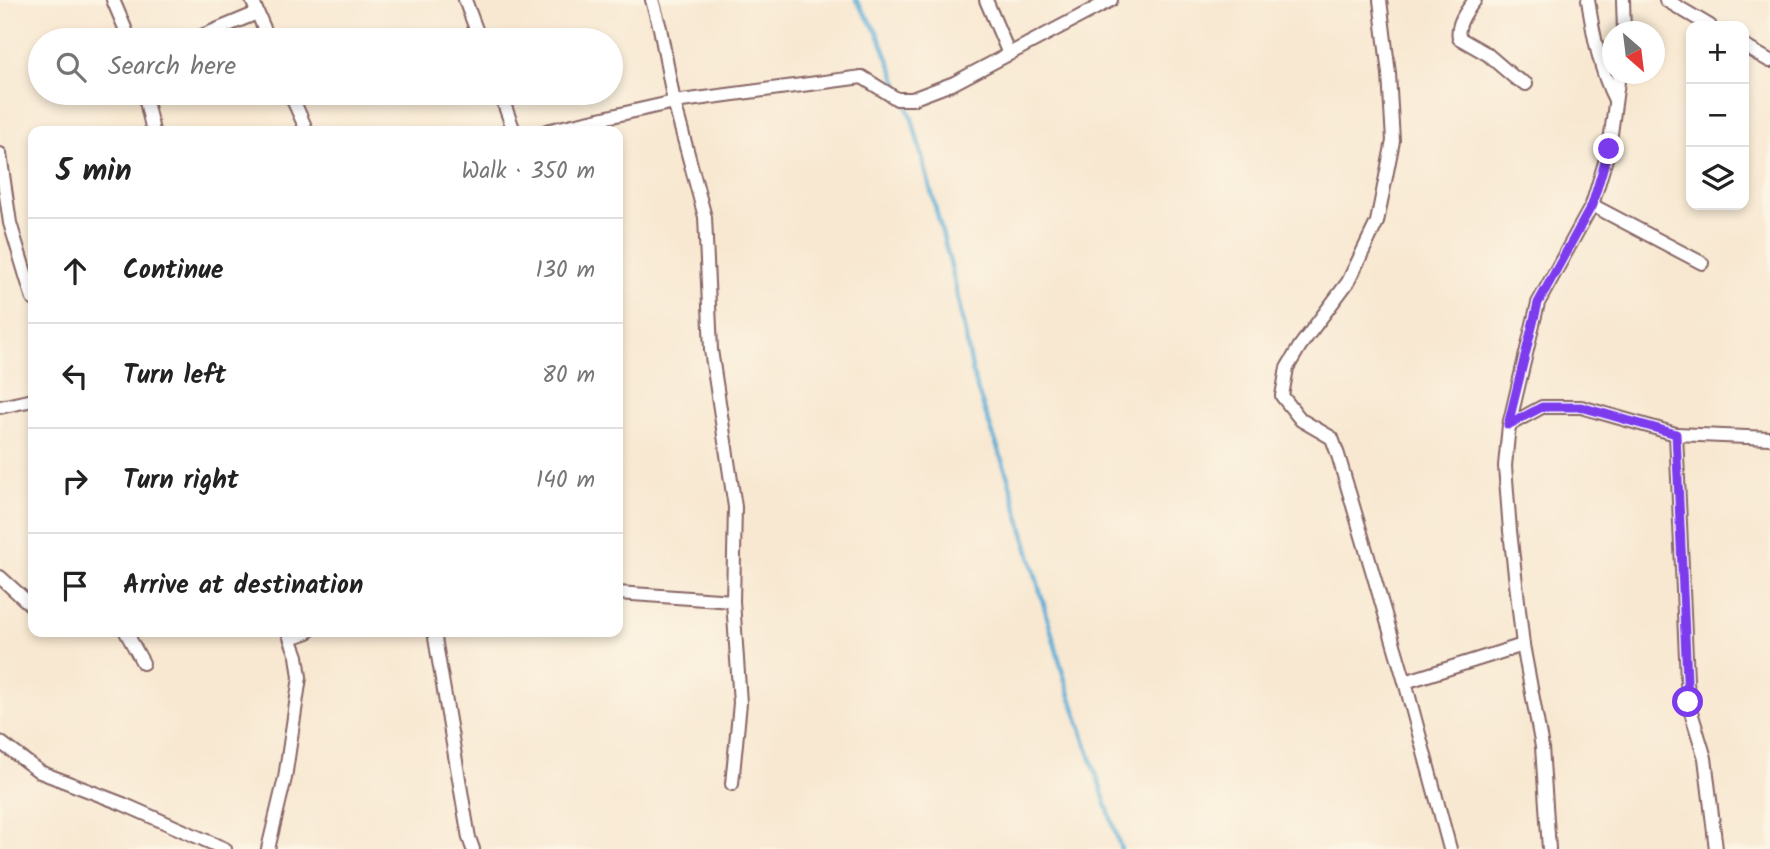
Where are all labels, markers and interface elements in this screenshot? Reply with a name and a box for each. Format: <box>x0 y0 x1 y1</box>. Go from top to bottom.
north arrow <box>1602 21 1665 84</box>
map controls <box>1686 21 1749 210</box>
button: + <box>1686 21 1749 84</box>
search box <box>28 28 623 105</box>
text: Search here <box>108 46 236 88</box>
icon: search <box>52 48 90 86</box>
button: − <box>1686 84 1749 147</box>
route end <box>1593 133 1624 164</box>
button: layers <box>1686 147 1749 210</box>
text: 5 min <box>56 148 132 196</box>
text: Walk · 350 m <box>461 154 595 190</box>
text: Continue <box>123 250 224 292</box>
icon: ahead <box>56 252 94 290</box>
text: 130 m <box>536 253 595 289</box>
text: Turn left <box>123 355 226 397</box>
icon: left <box>56 357 94 395</box>
text: 80 m <box>542 358 595 394</box>
text: Turn right <box>123 460 239 502</box>
icon: right <box>56 462 94 500</box>
text: 140 m <box>536 463 595 499</box>
text: Arrive at destination <box>123 565 363 607</box>
icon: arrive <box>56 567 94 605</box>
route start <box>1672 686 1703 717</box>

